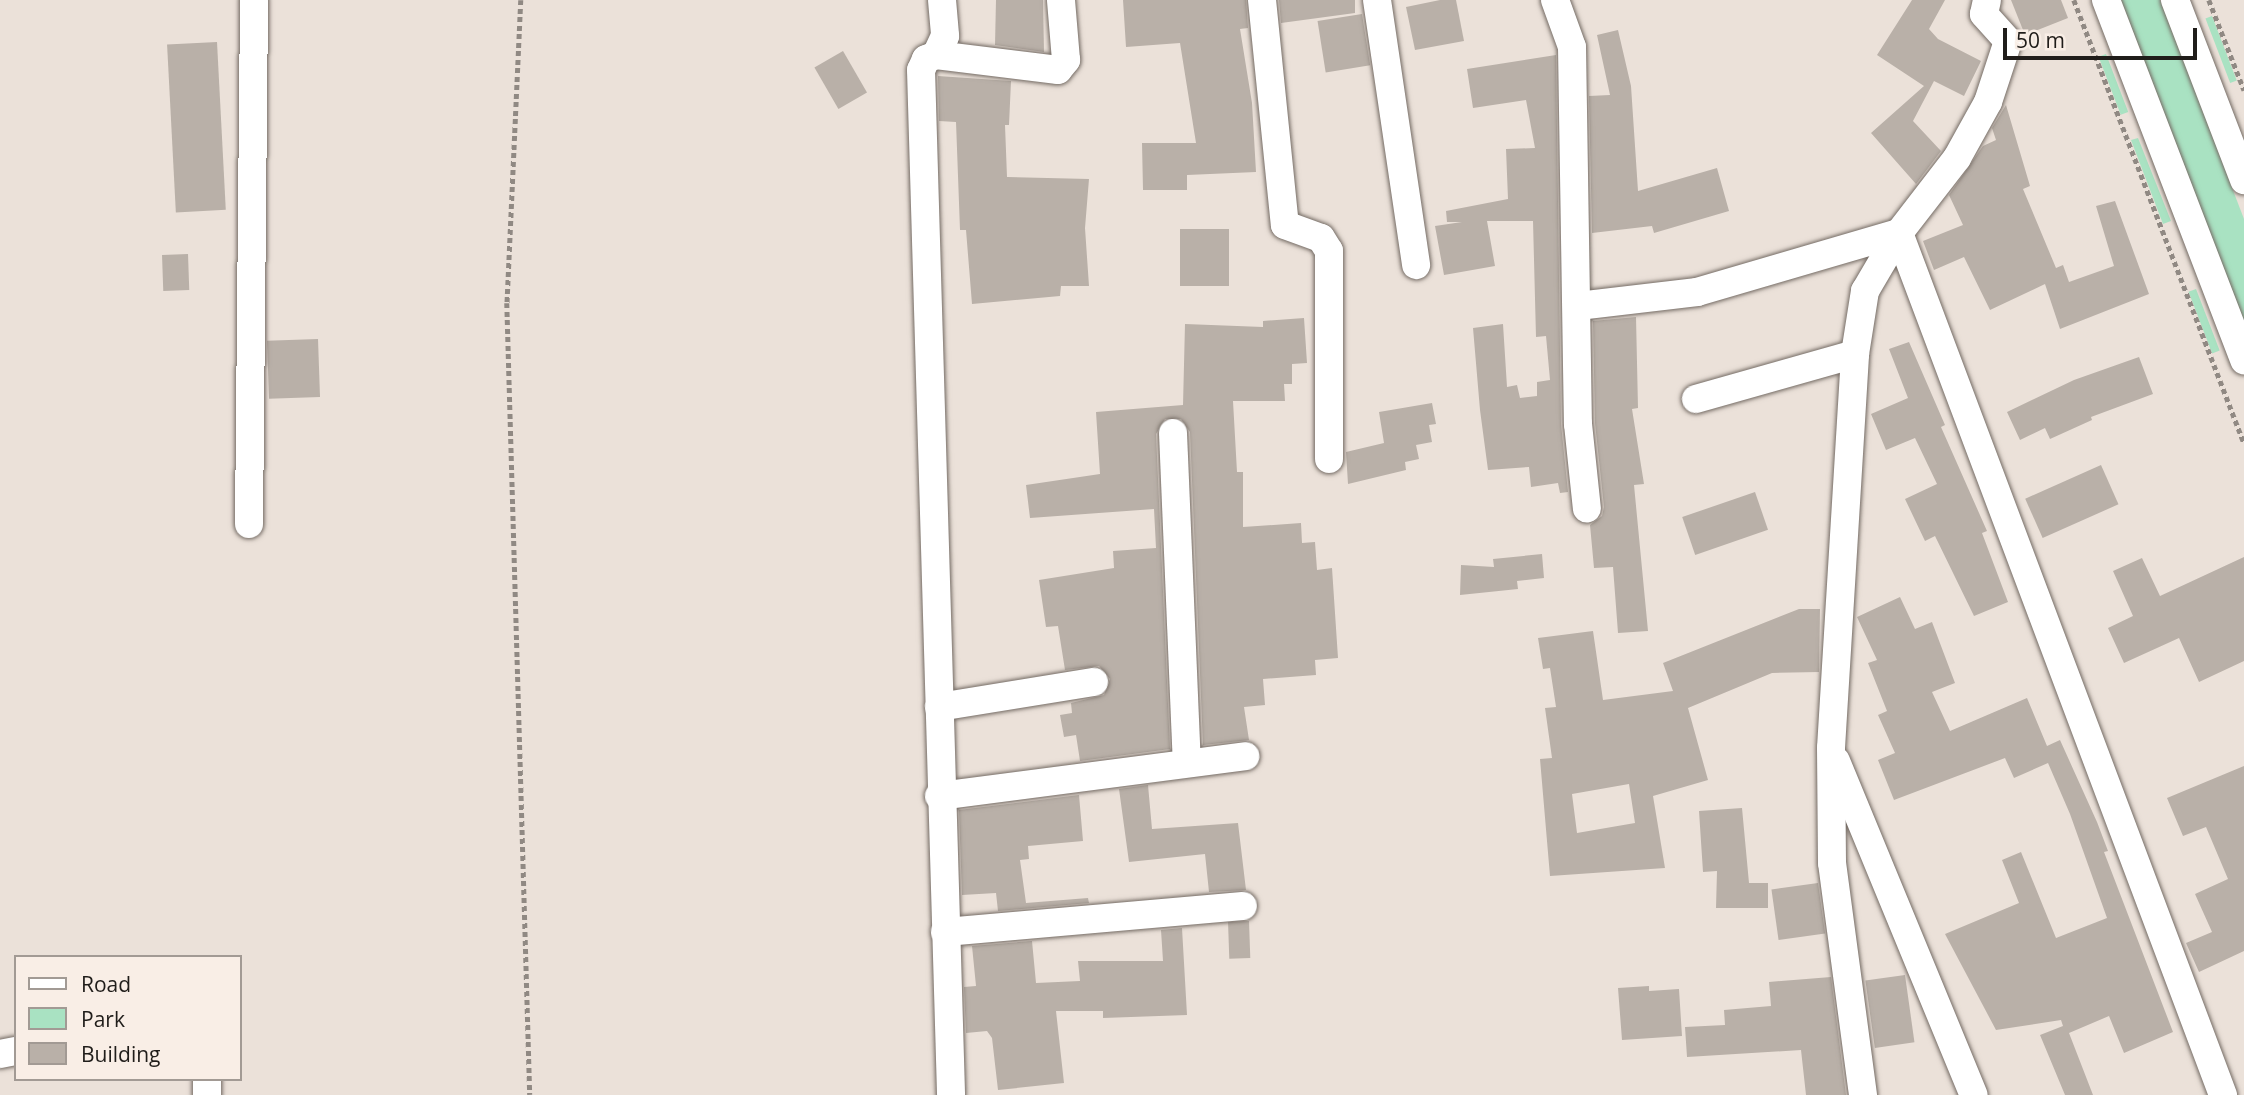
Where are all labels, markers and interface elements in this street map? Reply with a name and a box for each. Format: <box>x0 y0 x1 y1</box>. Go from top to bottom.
scale bar <box>2006 14 2200 58</box>
text: 50 m <box>2016 26 2065 54</box>
legend <box>14 955 242 1081</box>
text: Road <box>81 970 131 998</box>
text: Park <box>81 1005 125 1033</box>
text: Building <box>81 1040 160 1068</box>

